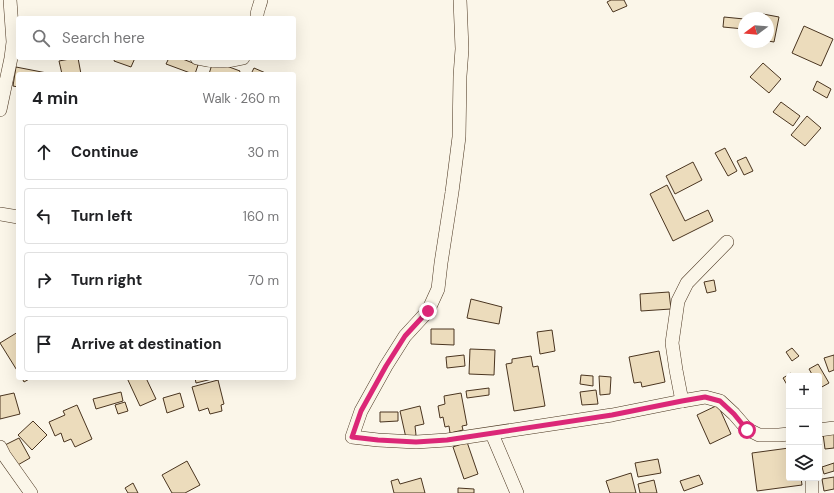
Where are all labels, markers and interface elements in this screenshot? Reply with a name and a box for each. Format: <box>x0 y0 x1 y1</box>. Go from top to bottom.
north arrow <box>738 12 774 48</box>
search box <box>16 16 296 60</box>
icon: search <box>30 27 52 49</box>
text: Search here <box>62 28 145 48</box>
text: 4 min <box>32 87 78 109</box>
text: Walk · 260 m <box>202 90 280 107</box>
icon: ahead <box>33 141 55 163</box>
text: Continue <box>71 142 139 162</box>
text: 30 m <box>247 144 279 161</box>
icon: left <box>33 205 55 227</box>
text: Turn left <box>71 206 132 226</box>
text: 160 m <box>243 208 279 225</box>
icon: right <box>33 269 55 291</box>
text: Turn right <box>71 270 142 290</box>
text: 70 m <box>248 272 279 289</box>
route end <box>419 302 437 320</box>
icon: arrive <box>33 333 55 355</box>
text: Arrive at destination <box>71 334 222 354</box>
map controls <box>786 373 822 481</box>
button: + <box>786 373 822 409</box>
button: − <box>786 409 822 445</box>
route start <box>738 421 756 439</box>
button: layers <box>786 445 822 481</box>

